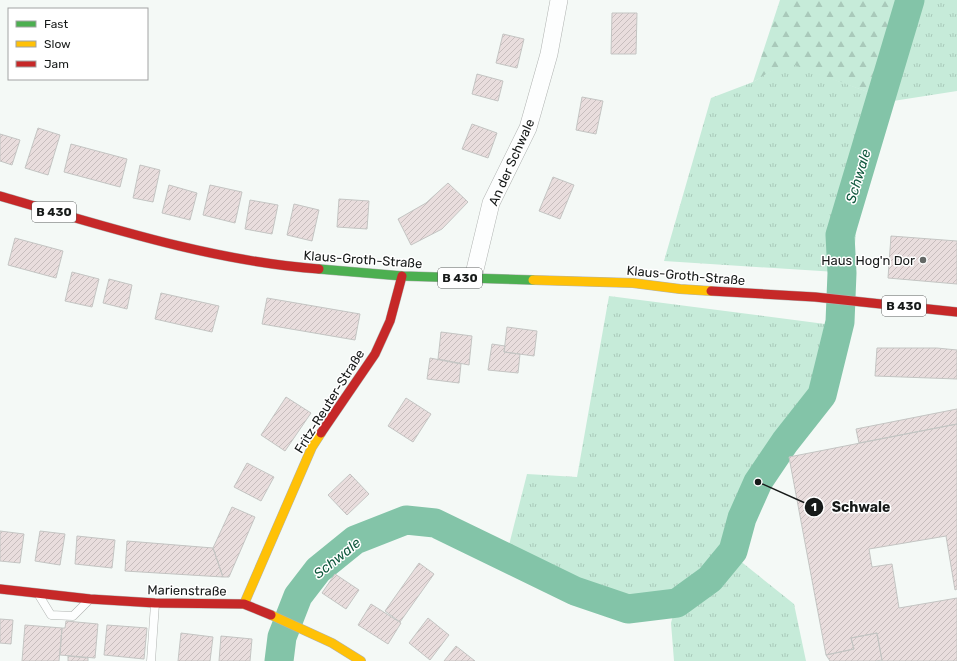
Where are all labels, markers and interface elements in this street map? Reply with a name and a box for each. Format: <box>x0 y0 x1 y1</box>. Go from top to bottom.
legend <box>8 8 148 80</box>
text: Fast <box>44 17 68 31</box>
text: Slow <box>44 37 71 51</box>
text: Jam <box>44 57 69 71</box>
street label: An der Schwale <box>486 116 537 208</box>
water label: Schwale <box>842 147 875 205</box>
road number: B 430 <box>32 202 76 222</box>
street label: Klaus-Groth-Straße <box>303 248 423 271</box>
place label: Haus Hog'n Dor <box>821 253 915 269</box>
marker: Haus Hog'n Dor <box>918 255 928 265</box>
street label: Klaus-Groth-Straße <box>626 263 746 288</box>
road number: B 430 <box>438 268 482 288</box>
road number: B 430 <box>882 296 926 316</box>
street label: Fritz-Reuter-Straße <box>291 347 367 456</box>
callout: Schwale <box>804 494 899 520</box>
text: Schwale <box>832 499 890 516</box>
text: 1 <box>811 500 817 514</box>
water label: Schwale <box>310 534 364 582</box>
street label: Marienstraße <box>147 582 227 599</box>

